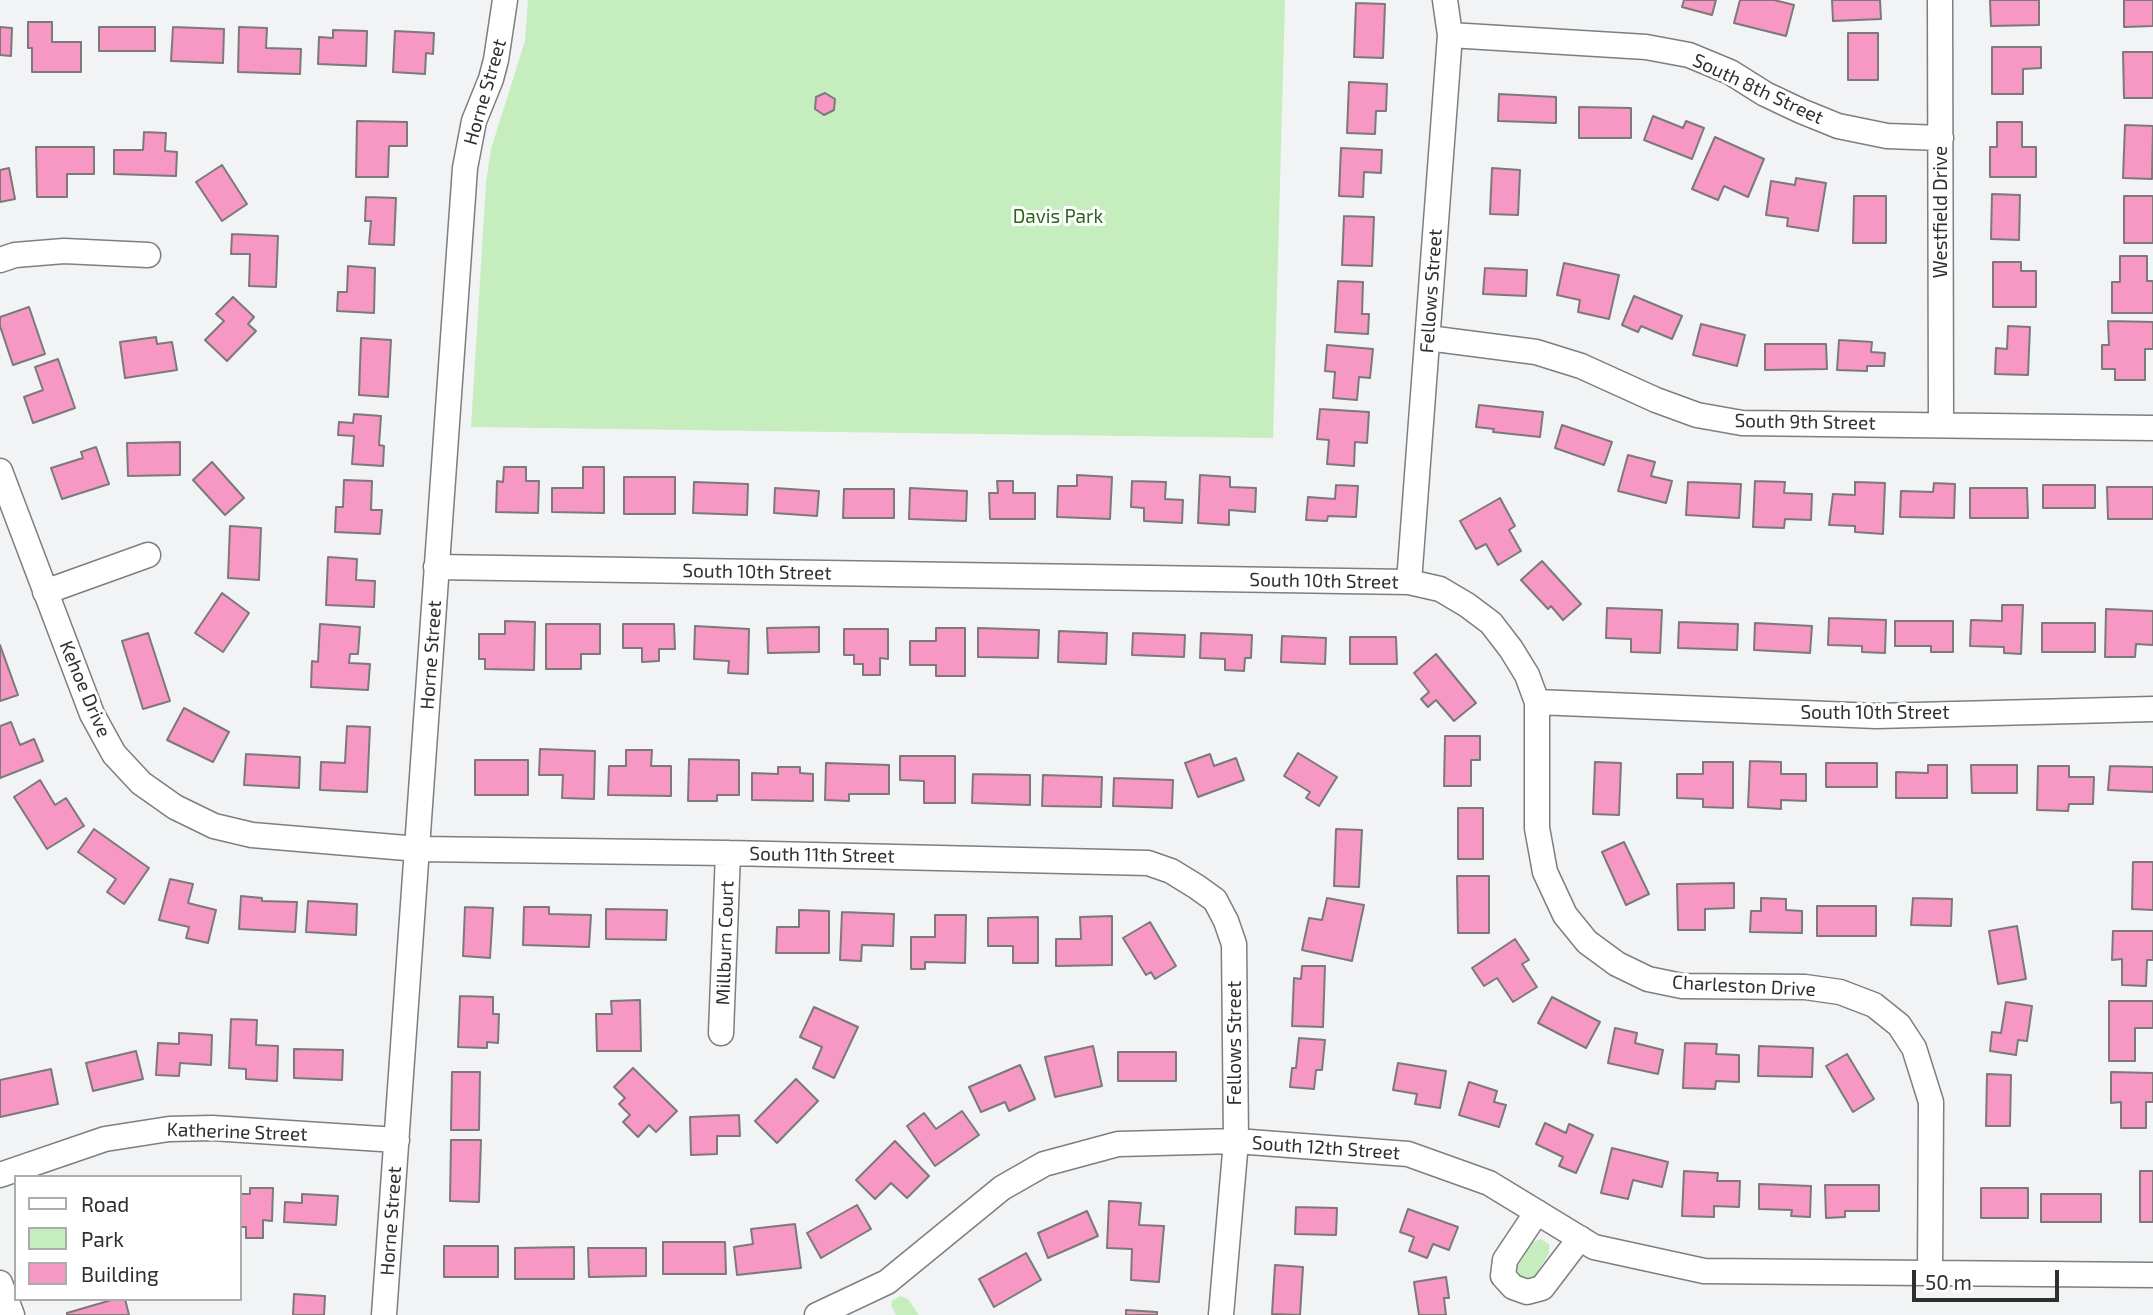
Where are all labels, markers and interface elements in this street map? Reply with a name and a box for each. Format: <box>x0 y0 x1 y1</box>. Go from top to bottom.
street label: Horne Street <box>459 36 511 148</box>
street label: South 8th Street <box>1689 49 1827 129</box>
street label: Westfield Drive <box>1930 146 1952 278</box>
park label: Davis Park <box>1013 206 1103 228</box>
street label: Fellows Street <box>1415 228 1447 354</box>
street label: South 9th Street <box>1734 409 1876 435</box>
street label: South 10th Street <box>682 559 832 585</box>
street label: South 10th Street <box>1249 568 1399 594</box>
street label: Horne Street <box>416 600 446 710</box>
street label: Kehoe Drive <box>54 637 116 741</box>
street label: South 10th Street <box>1800 702 1950 724</box>
street label: South 11th Street <box>749 842 895 868</box>
street label: Millburn Court <box>711 880 739 1006</box>
street label: Charleston Drive <box>1672 971 1816 1001</box>
street label: Fellows Street <box>1224 981 1246 1105</box>
street label: Katherine Street <box>166 1118 308 1146</box>
street label: South 12th Street <box>1251 1131 1401 1165</box>
street label: Horne Street <box>376 1166 406 1276</box>
legend <box>14 1175 242 1301</box>
text: Road <box>81 1191 129 1216</box>
text: Park <box>81 1226 124 1251</box>
scale bar <box>1915 1256 2062 1300</box>
text: Building <box>81 1261 159 1286</box>
text: 50 m <box>1925 1269 1972 1294</box>

